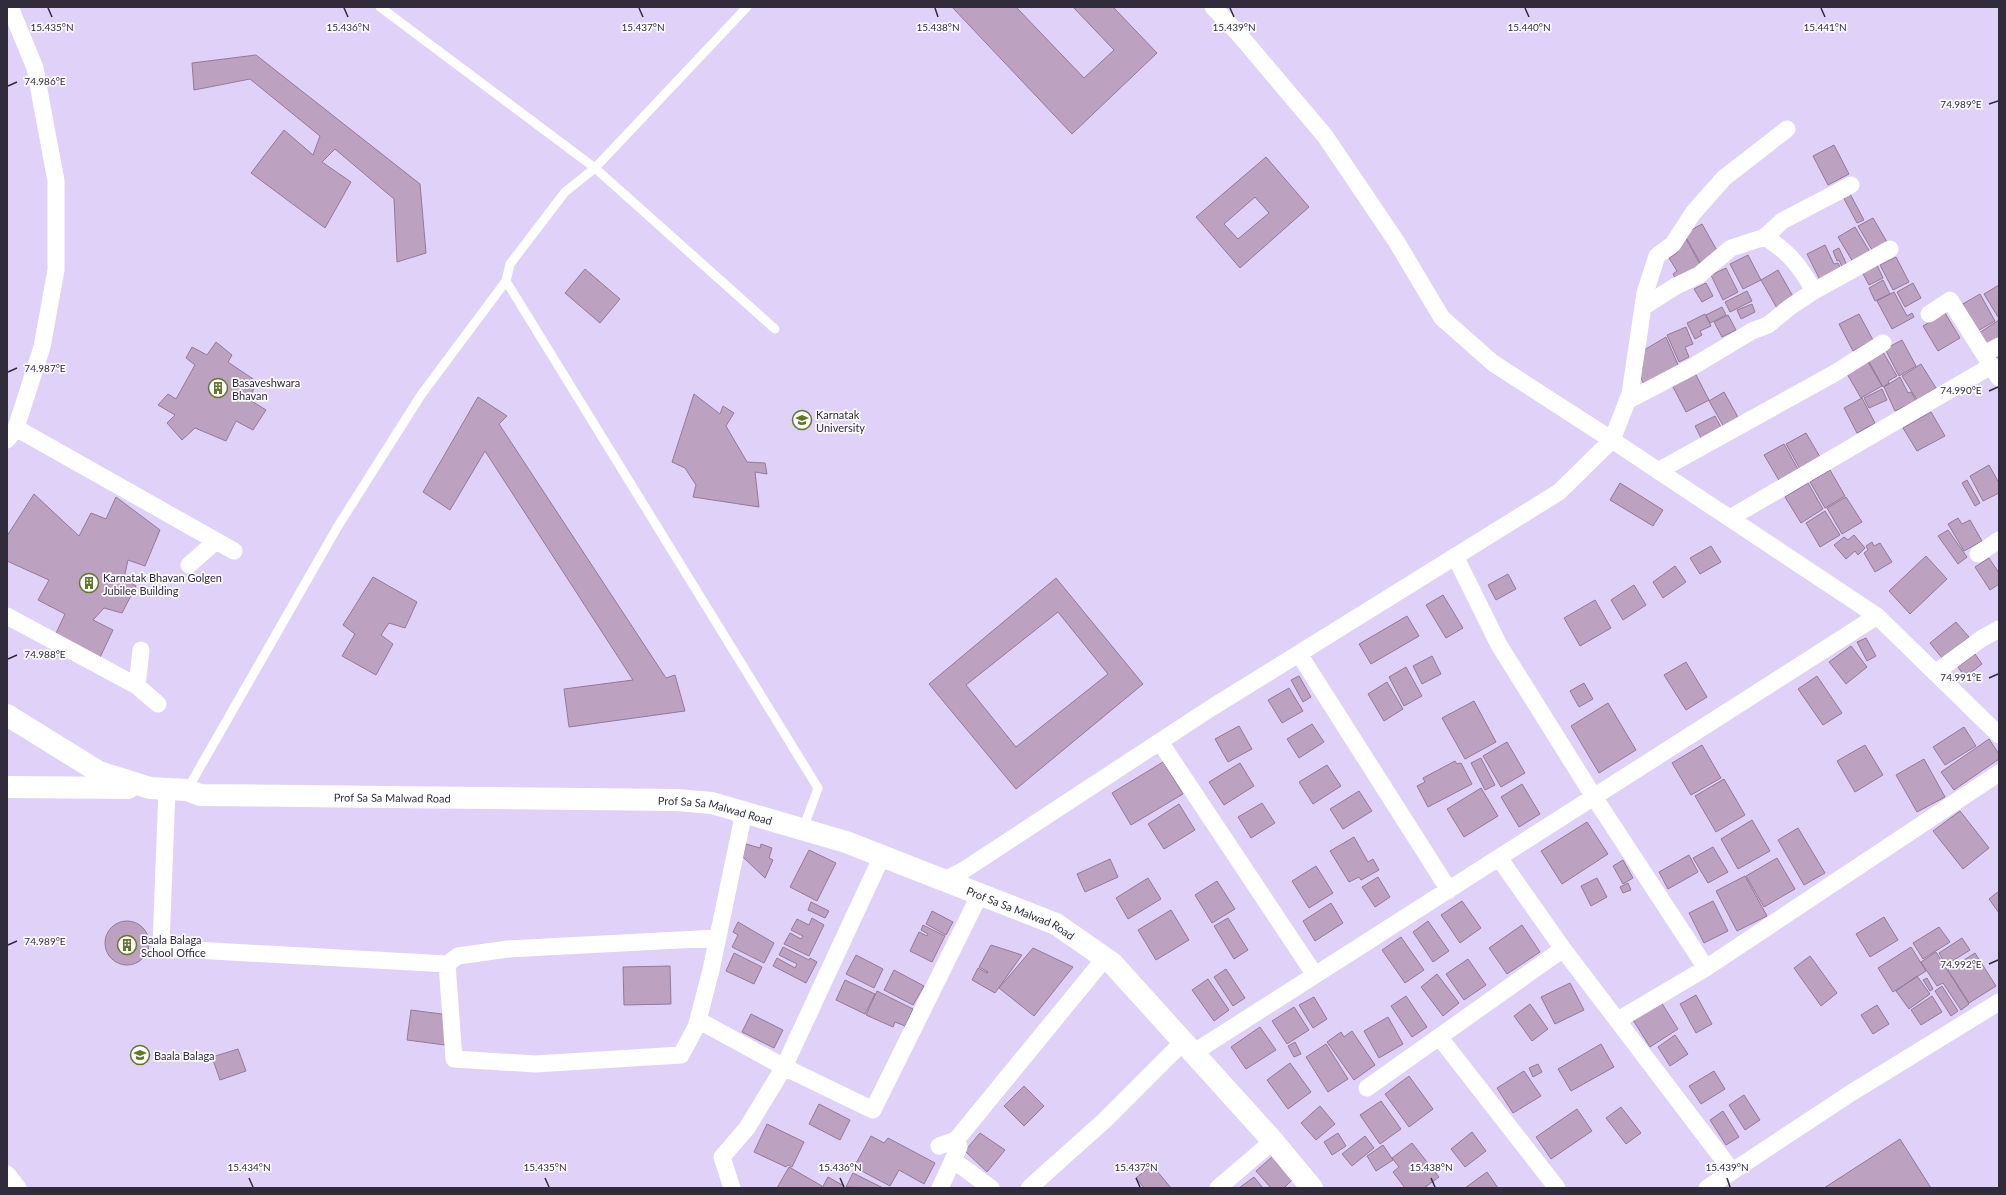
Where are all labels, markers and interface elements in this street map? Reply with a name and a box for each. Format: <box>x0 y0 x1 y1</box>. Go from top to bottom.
text: 15.435°N <box>30 21 74 33</box>
text: 15.436°N <box>326 21 370 33</box>
text: 15.437°N <box>621 21 665 33</box>
text: 15.438°N <box>916 21 960 33</box>
text: 15.439°N <box>1212 21 1256 33</box>
text: 15.440°N <box>1507 21 1551 33</box>
text: 15.441°N <box>1803 21 1847 33</box>
text: 74.986°E <box>24 75 66 87</box>
text: 74.989°E <box>1940 98 1982 110</box>
text: 74.987°E <box>24 362 66 374</box>
place label: Basaveshwara Bhavan <box>232 376 300 402</box>
building icon: Basaveshwara Bhavan <box>207 377 229 399</box>
text: 74.990°E <box>1940 384 1982 396</box>
place label: Karnatak University <box>816 408 865 434</box>
school or university icon: Karnatak University <box>791 409 813 431</box>
place label: Karnatak Bhavan Golgen Jubilee Building <box>103 571 222 597</box>
building icon: Karnatak Bhavan Golgen Jubilee Building <box>78 572 100 594</box>
text: 74.988°E <box>24 648 66 660</box>
text: 74.991°E <box>1940 671 1982 683</box>
street label: Prof Sa Sa Malwad Road <box>334 790 451 804</box>
street label: Prof Sa Sa Malwad Road <box>658 793 774 827</box>
street label: Prof Sa Sa Malwad Road <box>965 883 1077 942</box>
place label: Baala Balaga School Office <box>141 933 206 959</box>
building icon: Baala Balaga School Office <box>116 934 138 956</box>
text: 74.989°E <box>24 935 66 947</box>
text: 74.992°E <box>1940 958 1982 970</box>
school or university icon: Baala Balaga <box>129 1044 151 1066</box>
place label: Baala Balaga <box>154 1049 215 1062</box>
text: 15.434°N <box>227 1161 271 1173</box>
text: 15.435°N <box>523 1161 567 1173</box>
text: 15.436°N <box>818 1161 862 1173</box>
text: 15.437°N <box>1114 1161 1158 1173</box>
text: 15.438°N <box>1409 1161 1453 1173</box>
text: 15.439°N <box>1705 1161 1749 1173</box>

